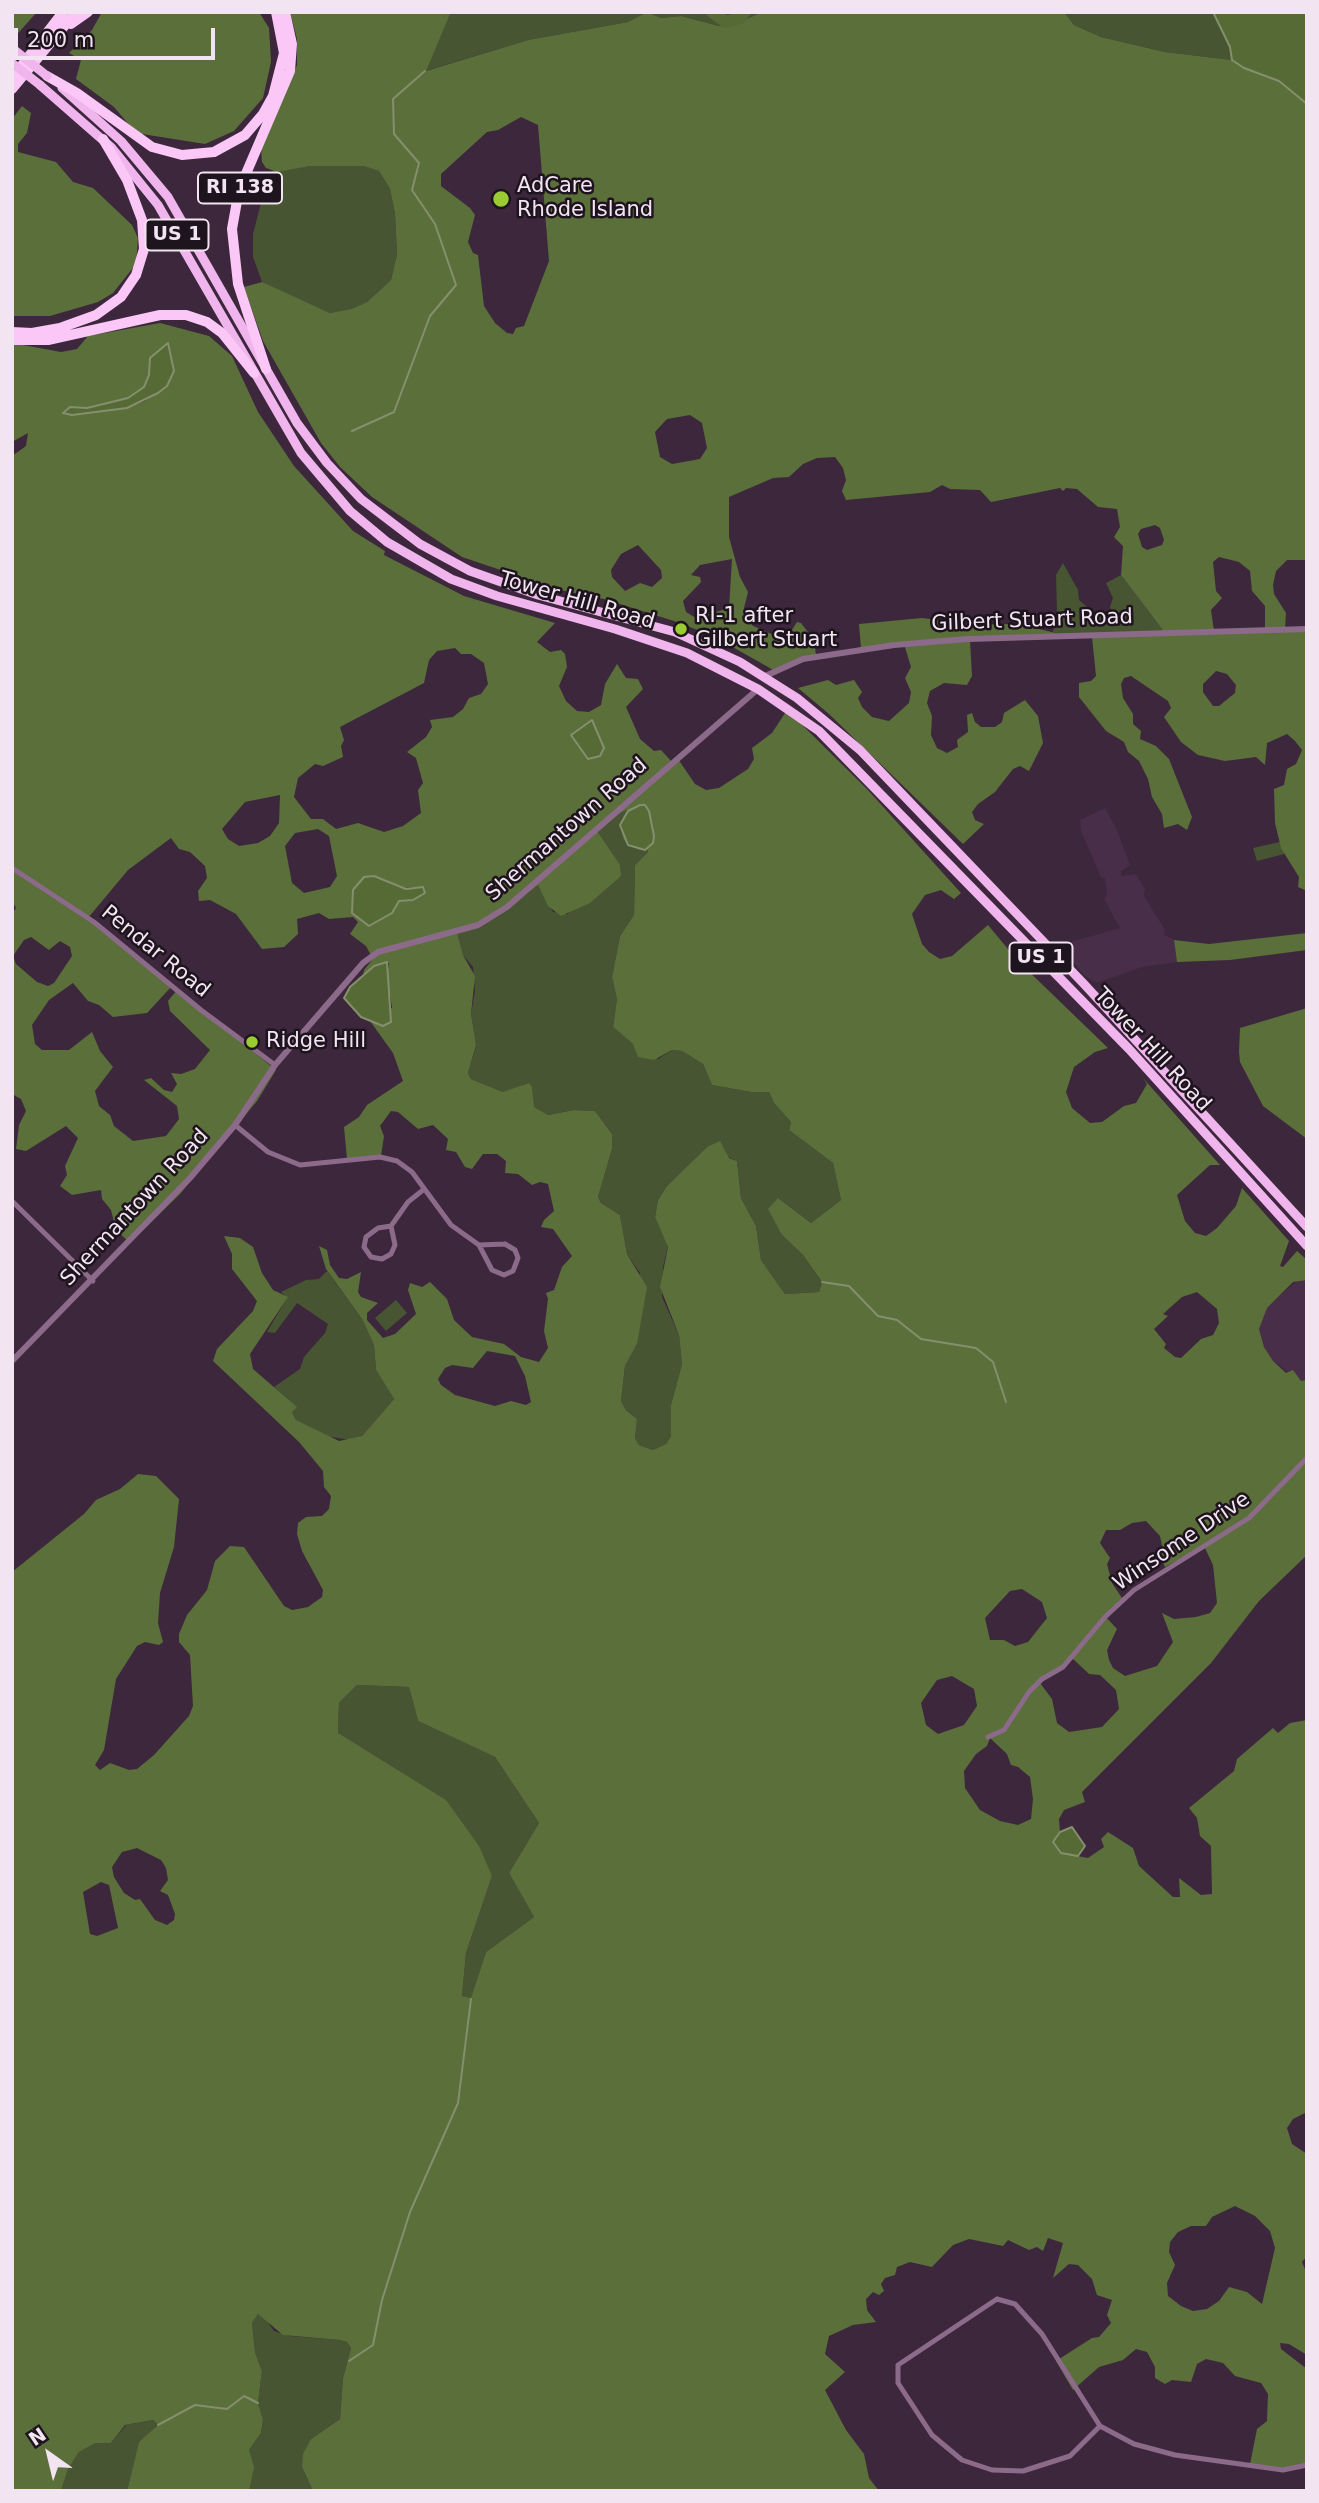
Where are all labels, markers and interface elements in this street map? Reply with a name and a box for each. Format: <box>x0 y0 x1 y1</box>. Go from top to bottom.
scale bar <box>18 14 219 58</box>
text: 200 m <box>27 28 94 52</box>
road number: RI 138 <box>198 172 282 204</box>
place label: AdCare Rhode Island <box>517 174 653 224</box>
marker: AdCare Rhode Island <box>491 189 511 209</box>
road number: US 1 <box>146 219 208 250</box>
street label: Tower Hill Road <box>497 567 657 635</box>
place label: RI-1 after Gilbert Stuart <box>695 604 837 654</box>
street label: Gilbert Stuart Road <box>931 605 1133 637</box>
marker: RI-1 after Gilbert Stuart <box>673 621 689 637</box>
street label: Shermantown Road <box>481 753 653 907</box>
street label: Pendar Road <box>96 901 214 1003</box>
road number: US 1 <box>1010 942 1072 974</box>
street label: Tower Hill Road <box>1088 983 1216 1117</box>
place label: Ridge Hill <box>266 1029 366 1055</box>
marker: Ridge Hill <box>244 1034 260 1050</box>
street label: Shermantown Road <box>56 1124 214 1292</box>
street label: Winsome Drive <box>1109 1487 1255 1597</box>
north arrow <box>14 2419 84 2489</box>
text: N <box>25 2423 50 2450</box>

